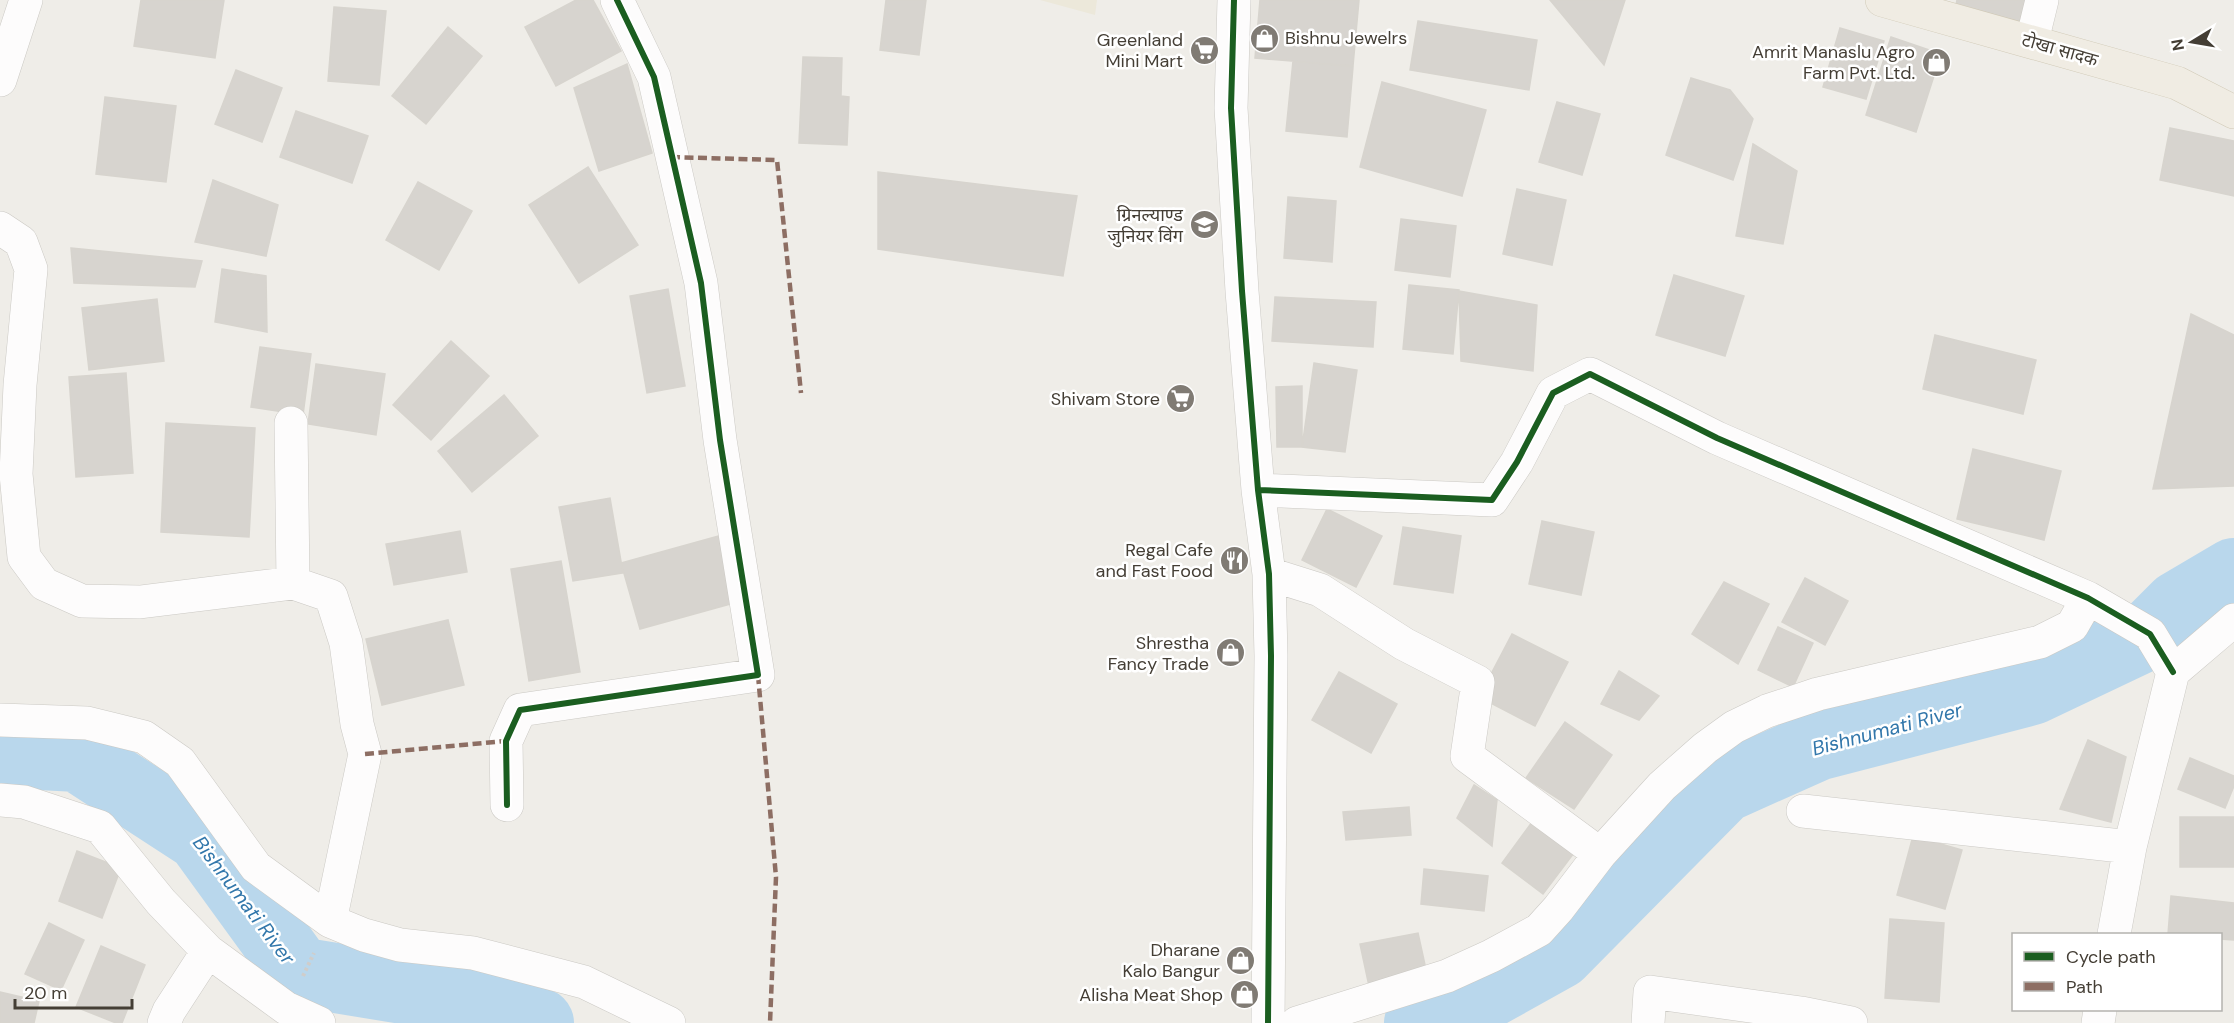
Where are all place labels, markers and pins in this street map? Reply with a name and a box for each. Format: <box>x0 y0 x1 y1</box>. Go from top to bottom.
shop icon: Bishnu Jewelrs <box>1248 22 1280 54</box>
place label: Bishnu Jewelrs <box>1285 26 1407 50</box>
place label: Greenland Mini Mart <box>1097 28 1183 73</box>
supermarket icon: Greenland Mini Mart <box>1188 34 1220 66</box>
place label: Amrit Manaslu Agro Farm Pvt. Ltd. <box>1752 40 1915 85</box>
shop icon: Amrit Manaslu Agro Farm Pvt. Ltd. <box>1920 46 1952 78</box>
place label: ग्रिनल्याण्ड जुनियर विंग <box>1108 203 1184 248</box>
school or university icon: ग्रिनल्याण्ड जुनियर विंग <box>1188 209 1220 241</box>
supermarket icon: Shivam Store <box>1165 383 1197 415</box>
place label: Shivam Store <box>1051 387 1160 411</box>
place label: Regal Cafe and Fast Food <box>1096 538 1213 583</box>
restaurant icon: Regal Cafe and Fast Food <box>1218 544 1250 576</box>
place label: Shrestha Fancy Trade <box>1108 631 1209 676</box>
shop icon: Shrestha Fancy Trade <box>1214 637 1246 669</box>
place label: Dharane Kalo Bangur <box>1123 938 1220 983</box>
shop icon: Dharane Kalo Bangur <box>1225 944 1257 976</box>
shop icon: Alisha Meat Shop <box>1228 979 1260 1011</box>
place label: Alisha Meat Shop <box>1079 983 1223 1007</box>

